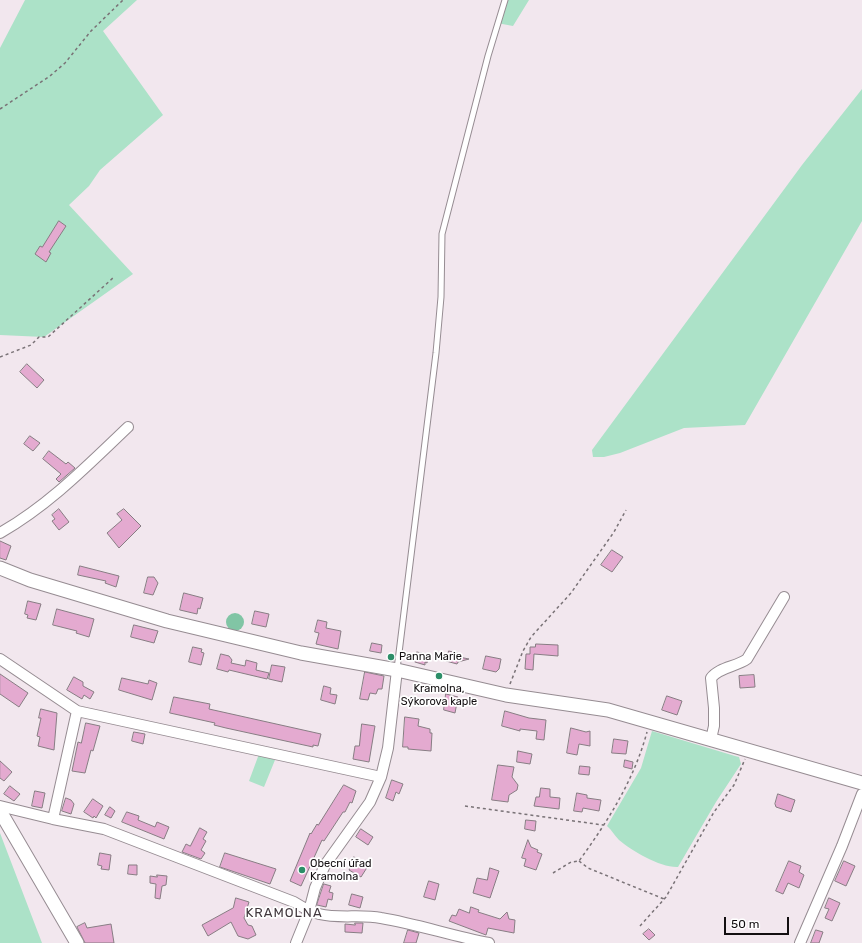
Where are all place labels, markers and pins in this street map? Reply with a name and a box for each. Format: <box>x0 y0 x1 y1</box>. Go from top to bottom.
place label: Panna Marie <box>399 650 462 664</box>
marker: Panna Marie <box>386 652 396 662</box>
marker: Kramolna, Sýkorova kaple <box>434 671 444 681</box>
place label: Kramolna, Sýkorova kaple <box>401 682 477 708</box>
place label: Obecní úřad Kramolna <box>310 857 372 883</box>
marker: Obecní úřad Kramolna <box>297 865 307 875</box>

